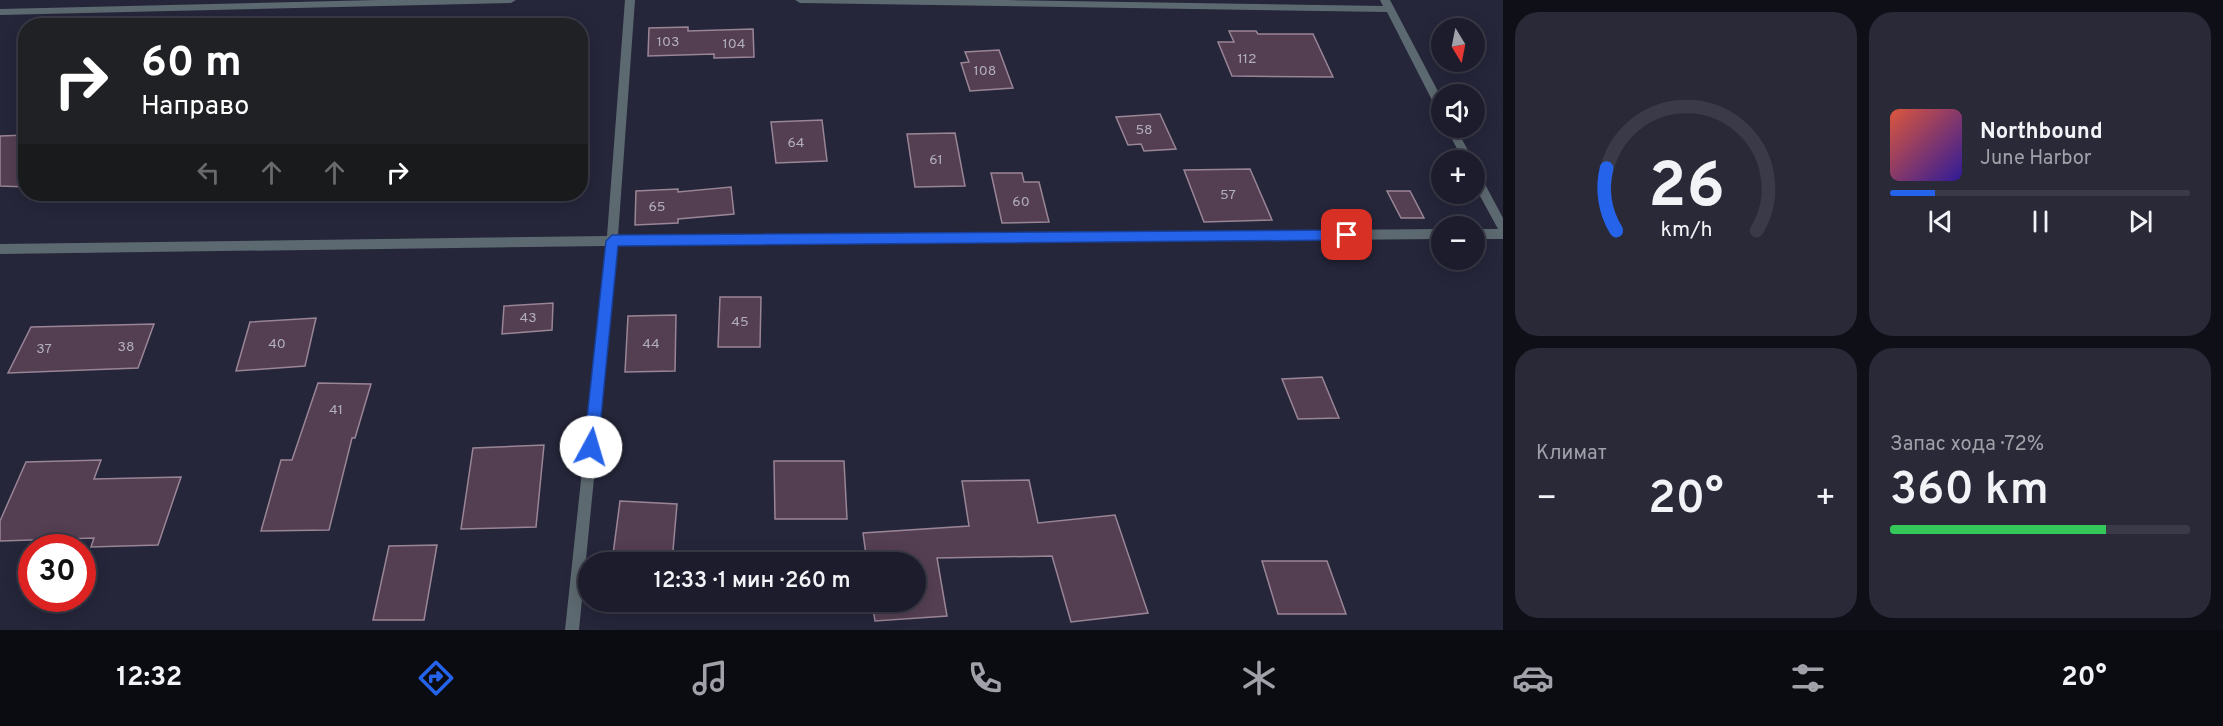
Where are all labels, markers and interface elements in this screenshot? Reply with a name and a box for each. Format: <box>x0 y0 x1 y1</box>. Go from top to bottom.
north arrow <box>1431 18 1485 72</box>
map controls <box>1431 18 1485 270</box>
house number: 103 <box>657 34 679 51</box>
house number: 104 <box>723 36 745 53</box>
text: 60 m <box>141 38 242 91</box>
icon: right <box>42 42 120 120</box>
house number: 112 <box>1237 51 1257 68</box>
house number: 108 <box>974 63 996 80</box>
button: sound <box>1431 84 1485 138</box>
text: Направо <box>141 90 249 124</box>
text: Northbound <box>1980 119 2103 146</box>
house number: 58 <box>1135 122 1153 139</box>
house number: 64 <box>787 135 805 152</box>
text: June Harbor <box>1980 146 2092 172</box>
button: + <box>1431 150 1485 204</box>
text: 26 <box>1648 150 1724 229</box>
house number: 61 <box>929 152 943 169</box>
icon: left <box>192 156 225 189</box>
icon: ahead <box>255 156 288 189</box>
icon: ahead <box>318 156 351 189</box>
icon: right <box>381 156 414 189</box>
house number: 57 <box>1220 187 1236 204</box>
house number: 60 <box>1012 194 1030 211</box>
house number: 65 <box>648 199 666 216</box>
icon: previous <box>1924 205 1957 238</box>
icon: pause <box>2024 205 2057 238</box>
icon: next <box>2124 205 2157 238</box>
pin <box>1321 209 1372 260</box>
button: − <box>1431 216 1485 270</box>
text: km/h <box>1660 217 1712 244</box>
icon: arrive <box>1330 218 1363 251</box>
house number: 43 <box>519 310 537 327</box>
house number: 45 <box>731 314 749 331</box>
house number: 40 <box>268 336 286 353</box>
house number: 44 <box>642 336 660 353</box>
house number: 38 <box>118 339 134 356</box>
house number: 37 <box>36 341 52 358</box>
house number: 41 <box>329 402 343 419</box>
position arrow <box>559 415 623 479</box>
text: Запас хода · 72% <box>1890 432 2044 458</box>
text: Климат <box>1536 441 1607 467</box>
text: 360 km <box>1890 463 2049 520</box>
text: 20° <box>1648 472 1724 529</box>
text: − <box>1536 479 1557 521</box>
text: + <box>1815 479 1836 521</box>
speed limit sign: 30 <box>18 534 96 612</box>
text: 12:33 · 1 мин · 260 m <box>653 568 851 595</box>
icon: directions <box>415 657 457 699</box>
icon: music <box>689 657 731 699</box>
icon: phone <box>964 657 1006 699</box>
icon: climate <box>1238 657 1280 699</box>
icon: car <box>1512 657 1554 699</box>
icon: filters <box>1787 657 1829 699</box>
text: 12:32 <box>116 661 182 695</box>
text: 20° <box>2061 661 2107 695</box>

